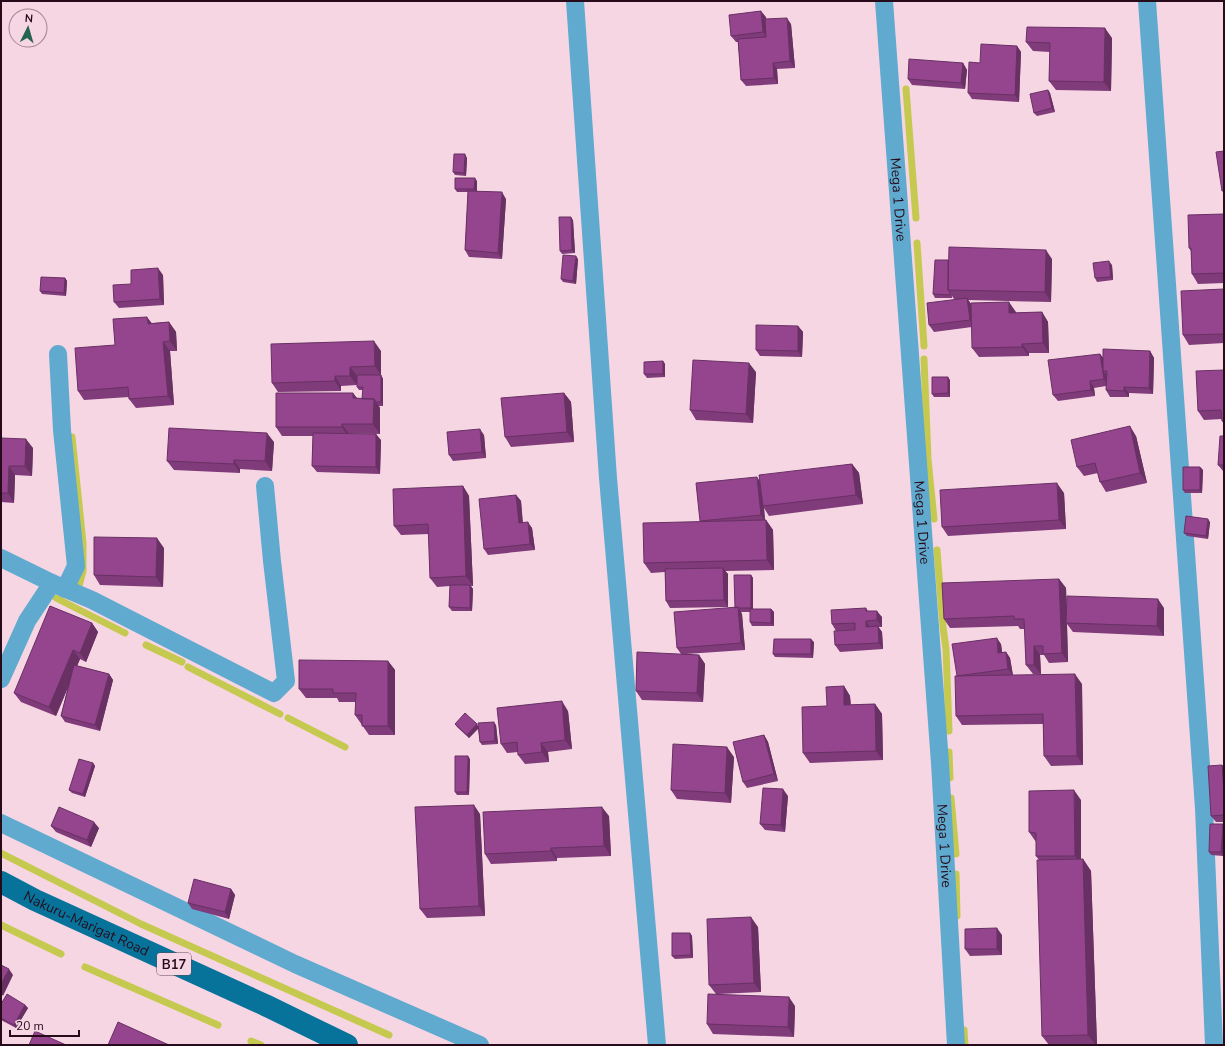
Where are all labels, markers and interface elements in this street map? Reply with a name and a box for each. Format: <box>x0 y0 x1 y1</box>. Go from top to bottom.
north arrow <box>8 8 48 48</box>
text: N <box>24 11 34 26</box>
street label: Mega 1 Drive <box>886 157 911 242</box>
street label: Mega 1 Drive <box>909 480 934 565</box>
street label: Mega 1 Drive <box>932 803 956 888</box>
street label: Nakuru-Marigat Road <box>20 887 152 961</box>
road number: B17 <box>157 953 191 975</box>
scale bar <box>10 1012 79 1038</box>
text: 20 m <box>16 1018 44 1034</box>

